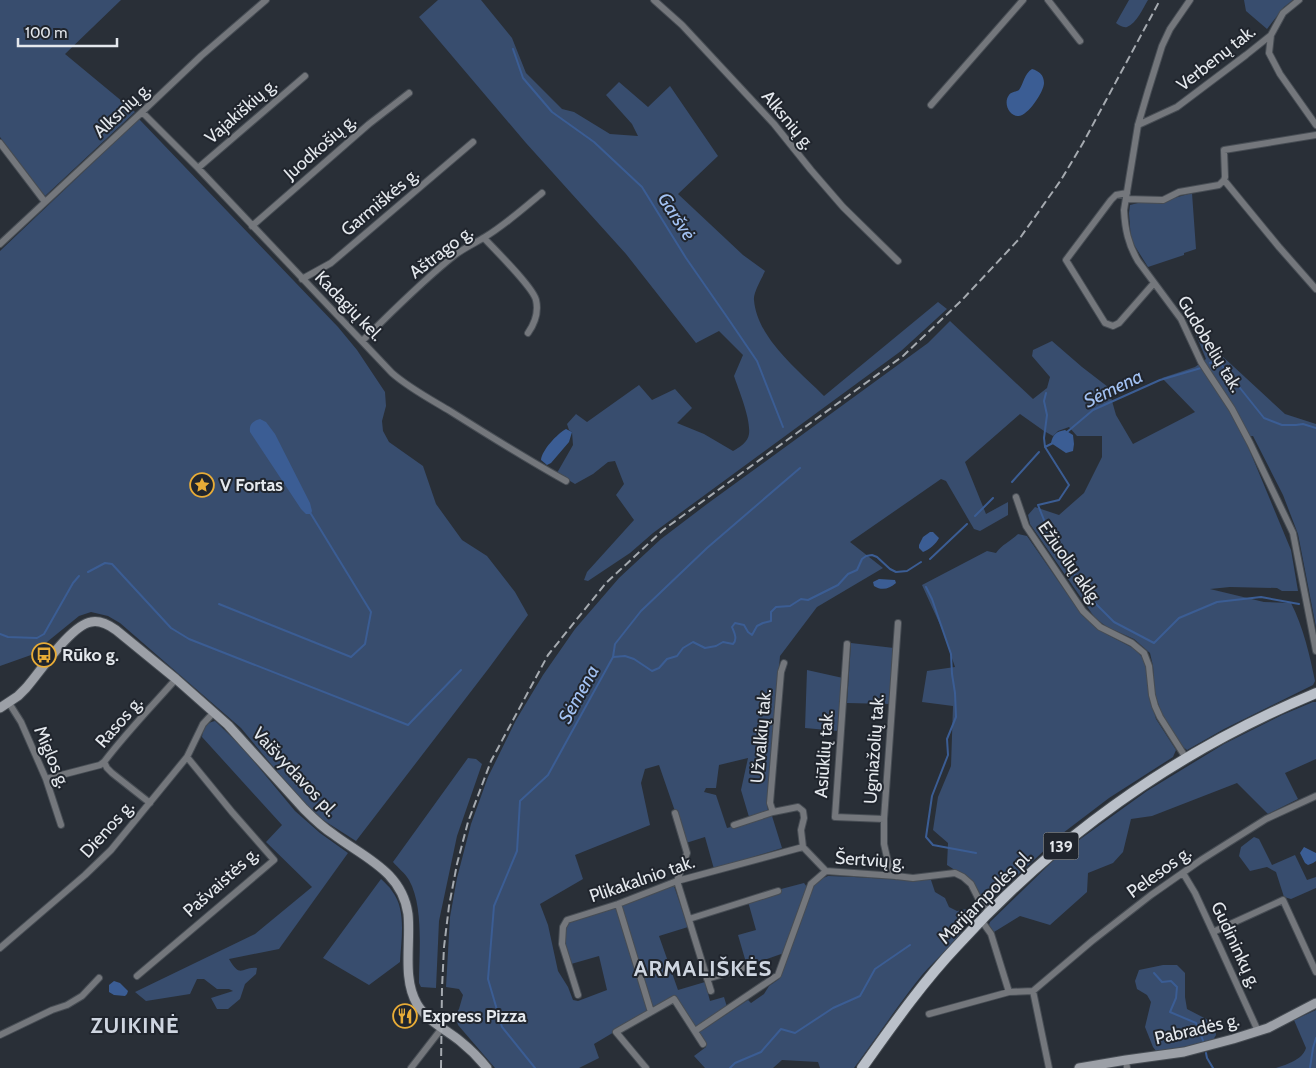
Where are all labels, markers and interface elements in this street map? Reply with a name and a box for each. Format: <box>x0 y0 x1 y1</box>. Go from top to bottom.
scale bar <box>18 15 116 47</box>
street label: Verbenų tak. <box>1172 20 1260 96</box>
text: 100 m <box>25 24 67 42</box>
street label: Vajakiškių g. <box>200 74 282 148</box>
street label: Alksnių g. <box>89 78 155 142</box>
street label: Alksnių g. <box>757 86 819 154</box>
street label: Juodkošių g. <box>279 110 361 185</box>
street label: Garmiškės g. <box>337 163 423 241</box>
water label: Garšvė <box>653 188 701 245</box>
street label: Aštrago g. <box>405 221 477 283</box>
street label: Kadagių kel. <box>310 266 388 346</box>
street label: Gudobelių tak. <box>1173 292 1247 396</box>
water label: Sėmena <box>1080 364 1147 413</box>
place icon: V Fortas <box>189 472 215 498</box>
place label: V Fortas <box>220 474 283 496</box>
street label: Ežiuolių aklg. <box>1033 517 1107 609</box>
bus stop icon: Rūko g. <box>31 642 57 668</box>
place label: Rūko g. <box>62 644 119 666</box>
water label: Sėmena <box>553 661 604 727</box>
street label: Užvalkių tak. <box>746 688 776 784</box>
street label: Rasos g. <box>91 692 147 752</box>
street label: Ugniažolių tak. <box>859 693 889 805</box>
street label: Asiūklių tak. <box>810 709 838 799</box>
street label: Miglos g. <box>29 723 75 791</box>
street label: Vaišvydavos pl. <box>248 723 342 821</box>
street label: Dienos g. <box>75 796 139 862</box>
road number: 139 <box>1044 832 1078 859</box>
street label: Pelesos g. <box>1123 841 1195 903</box>
street label: Pašvaistės g. <box>179 842 263 922</box>
street label: Marijampolės pl. <box>933 845 1037 949</box>
street label: Šertvių g. <box>834 847 906 873</box>
street label: Plikakalnio tak. <box>586 851 698 907</box>
street label: Gudininkų g. <box>1206 898 1266 992</box>
district label: ARMALIŠKĖS <box>634 955 772 982</box>
restaurant icon: Express Pizza <box>392 1003 418 1029</box>
place label: Express Pizza <box>422 1005 527 1027</box>
street label: Pabradės g. <box>1152 1009 1242 1049</box>
district label: ZUIKINĖ <box>90 1012 180 1039</box>

